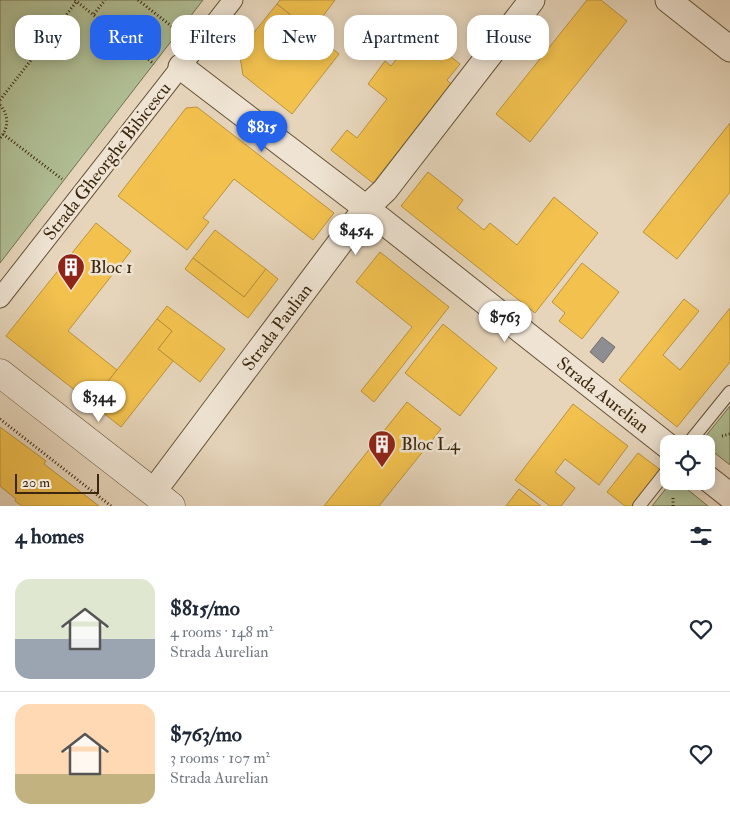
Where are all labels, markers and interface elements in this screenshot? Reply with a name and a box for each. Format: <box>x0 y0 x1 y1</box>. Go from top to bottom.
chip: Buy <box>15 15 80 60</box>
chip: Rent <box>90 15 161 60</box>
chip: Filters <box>171 15 254 60</box>
chip: New <box>264 15 334 60</box>
chip: Apartment <box>344 15 457 60</box>
chip: House <box>467 15 549 60</box>
street label: Strada Gheorghe Bibicescu <box>38 78 176 245</box>
pin: $815 <box>232 110 292 153</box>
text: $815 <box>247 117 277 137</box>
pin: $454 <box>326 214 386 256</box>
text: $454 <box>340 220 372 240</box>
building icon: Bloc 1 <box>56 252 86 291</box>
place label: Bloc 1 <box>90 256 132 279</box>
street label: Strada Paulian <box>237 279 318 375</box>
pin: $763 <box>475 300 535 343</box>
text: $763 <box>490 307 520 327</box>
street label: Strada Aurelian <box>552 352 653 439</box>
pin: $344 <box>69 380 129 423</box>
text: $344 <box>83 387 115 407</box>
building icon: Bloc L4 <box>367 429 397 468</box>
place label: Bloc L4 <box>401 433 461 456</box>
map controls <box>660 435 715 490</box>
button: locate <box>660 435 715 490</box>
scale bar <box>15 471 99 494</box>
text: 20 m <box>22 474 50 491</box>
icon: filters <box>687 522 715 550</box>
text: 4 homes <box>15 523 84 550</box>
text: $815/mo <box>170 595 240 622</box>
icon: home <box>55 599 115 659</box>
icon: heart <box>687 615 715 643</box>
text: 4 rooms · 148 m² <box>170 622 273 642</box>
text: Strada Aurelian <box>170 642 269 662</box>
text: $763/mo <box>170 721 242 748</box>
icon: home <box>55 724 115 784</box>
icon: heart <box>687 740 715 768</box>
text: 3 rooms · 107 m² <box>170 748 270 768</box>
text: Strada Aurelian <box>170 768 269 788</box>

